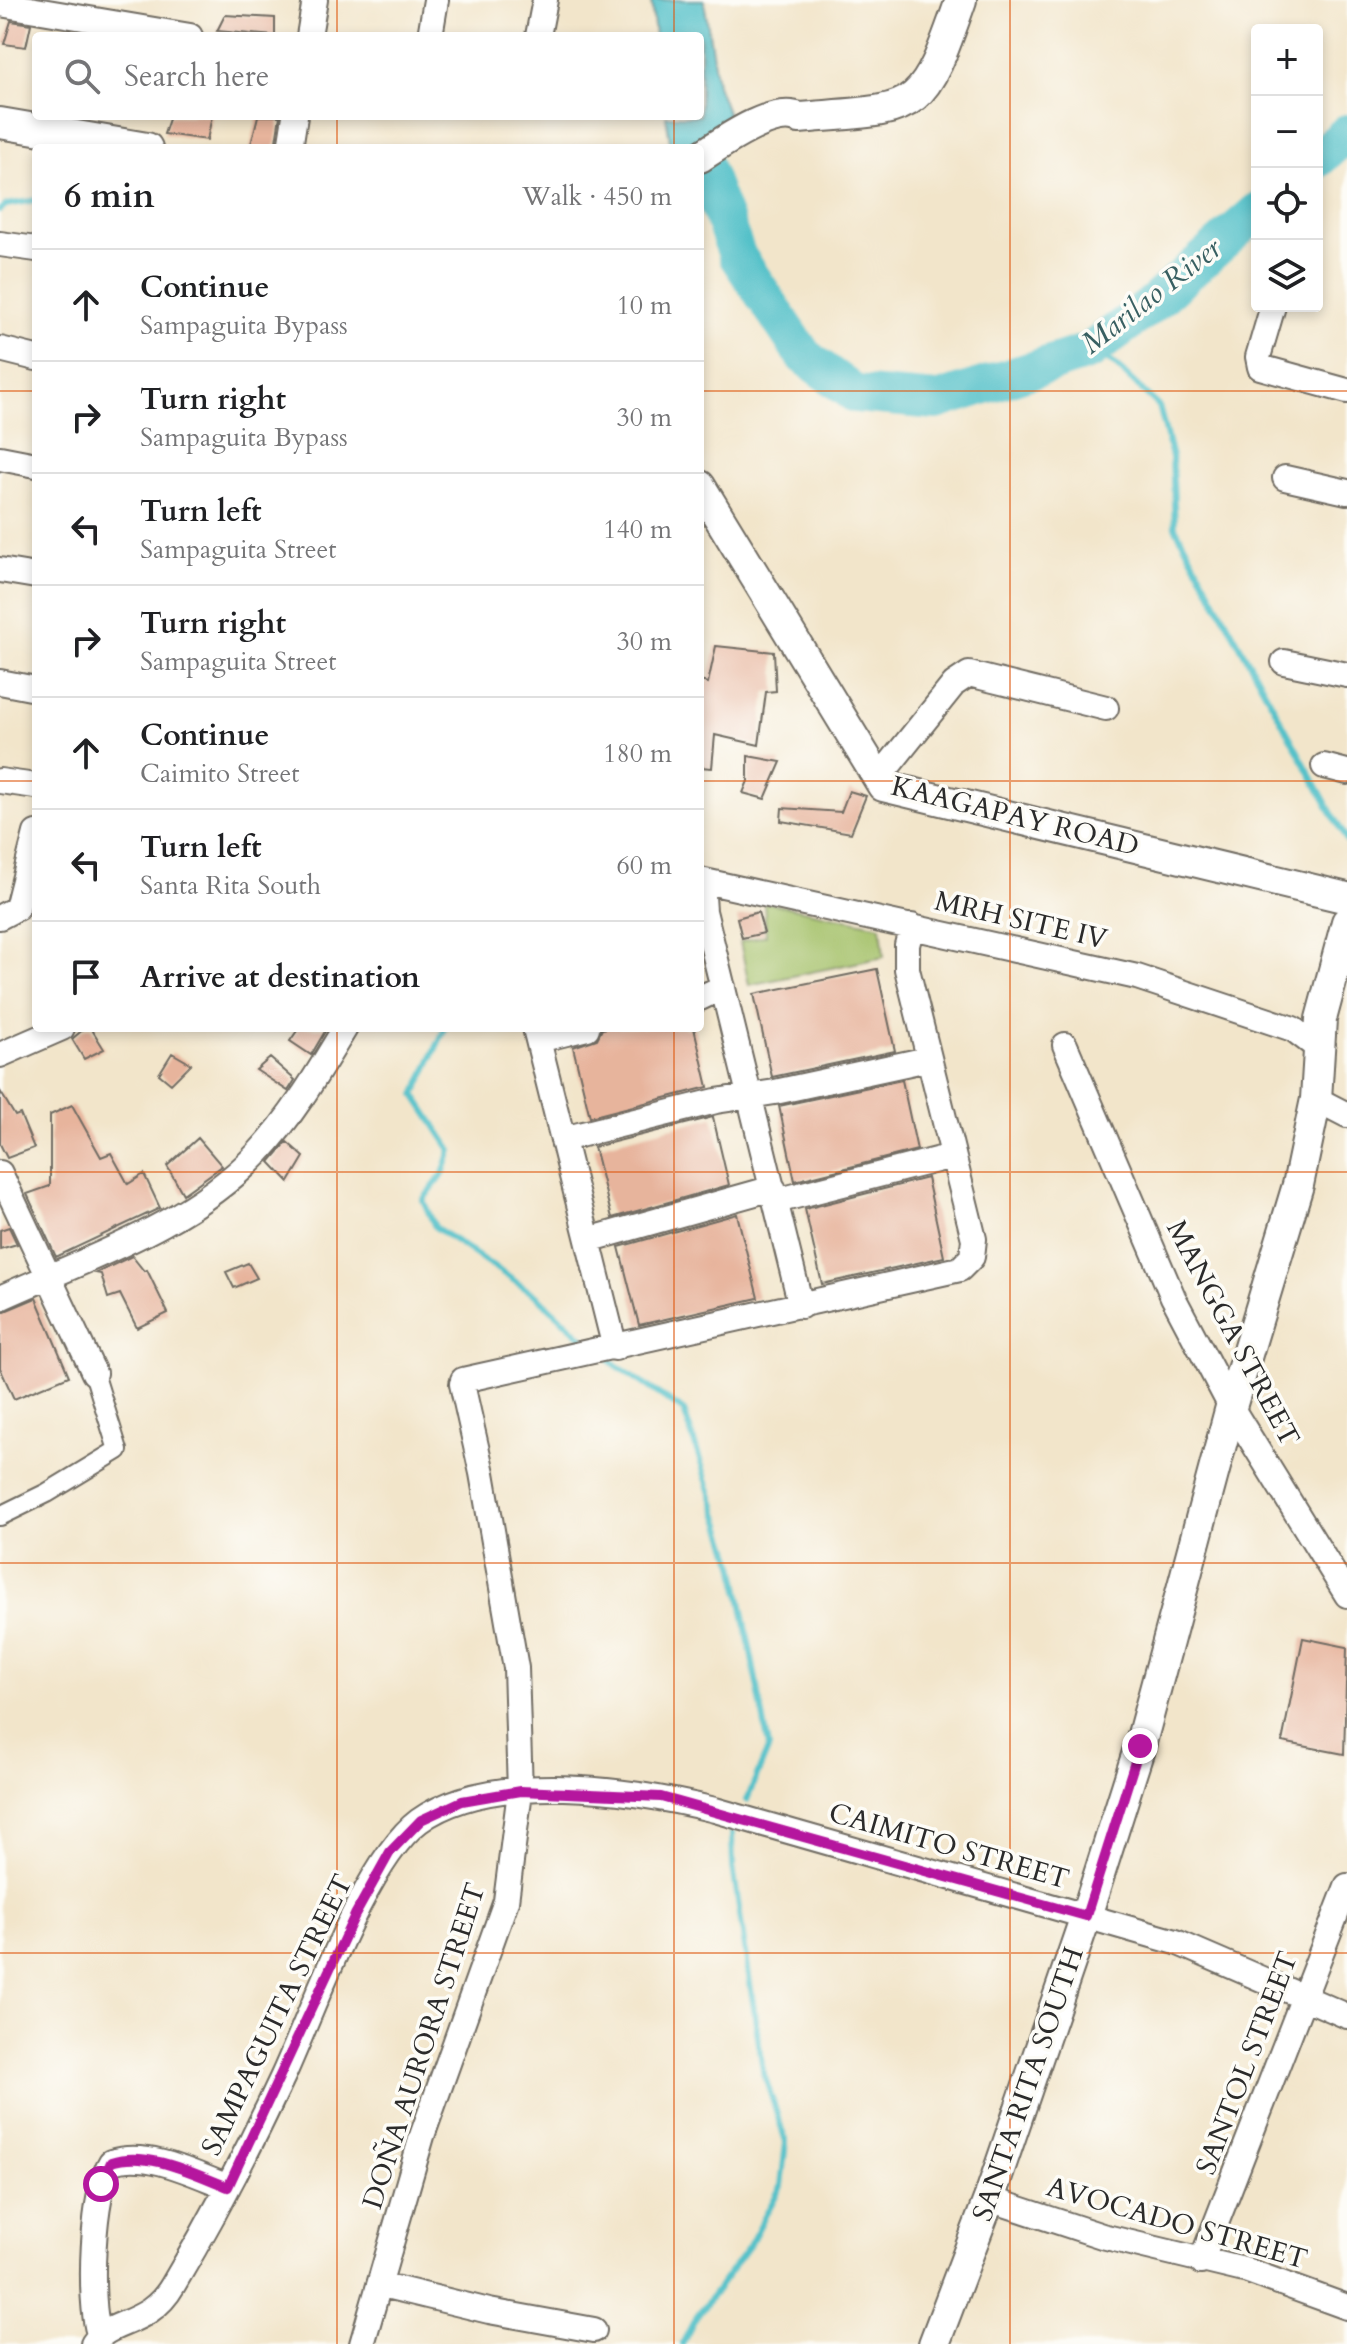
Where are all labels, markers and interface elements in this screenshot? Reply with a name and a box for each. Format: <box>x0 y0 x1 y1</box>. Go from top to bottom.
map controls <box>1251 24 1323 312</box>
button: + <box>1251 24 1323 96</box>
search box <box>32 32 704 120</box>
icon: search <box>60 54 104 98</box>
text: Search here <box>124 56 269 97</box>
button: − <box>1251 96 1323 168</box>
button: locate <box>1251 168 1323 240</box>
text: 6 min <box>64 173 155 219</box>
text: Walk · 450 m <box>522 179 672 214</box>
water label: Marilao River <box>1072 227 1231 364</box>
button: layers <box>1251 240 1323 312</box>
text: Continue <box>140 267 269 308</box>
icon: ahead <box>64 283 108 327</box>
text: 10 m <box>616 288 672 323</box>
text: Sampaguita Bypass <box>140 308 348 343</box>
text: Turn right <box>140 379 286 420</box>
icon: right <box>64 395 108 439</box>
text: 30 m <box>616 400 672 435</box>
text: Sampaguita Bypass <box>140 420 348 455</box>
text: Turn left <box>140 491 262 532</box>
icon: left <box>64 507 108 551</box>
text: 140 m <box>603 512 672 547</box>
text: Sampaguita Street <box>140 532 336 567</box>
text: Turn right <box>140 603 286 644</box>
icon: right <box>64 619 108 663</box>
text: 30 m <box>616 624 672 659</box>
text: Sampaguita Street <box>140 644 336 679</box>
text: Continue <box>140 715 269 756</box>
icon: ahead <box>64 731 108 775</box>
text: 180 m <box>603 736 672 771</box>
text: Caimito Street <box>140 756 300 791</box>
street label: KAAGAPAY ROAD <box>887 767 1143 865</box>
text: Turn left <box>140 827 262 868</box>
icon: left <box>64 843 108 887</box>
text: 60 m <box>616 848 672 883</box>
text: Santa Rita South <box>140 868 321 903</box>
street label: MRH SITE IV <box>931 882 1111 958</box>
icon: arrive <box>64 955 108 999</box>
text: Arrive at destination <box>140 957 420 998</box>
street label: MANGGA STREET <box>1157 1213 1309 1453</box>
route end <box>1122 1728 1158 1764</box>
street label: CAIMITO STREET <box>824 1794 1074 1898</box>
street label: SAMPAGUITA STREET <box>192 1868 362 2162</box>
street label: DOÑA AURORA STREET <box>353 1878 495 2214</box>
street label: SANTA RITA SOUTH <box>963 1942 1093 2226</box>
street label: SANTOL STREET <box>1187 1946 1307 2180</box>
route start <box>83 2166 119 2202</box>
street label: AVOCADO STREET <box>1042 2168 1312 2278</box>

